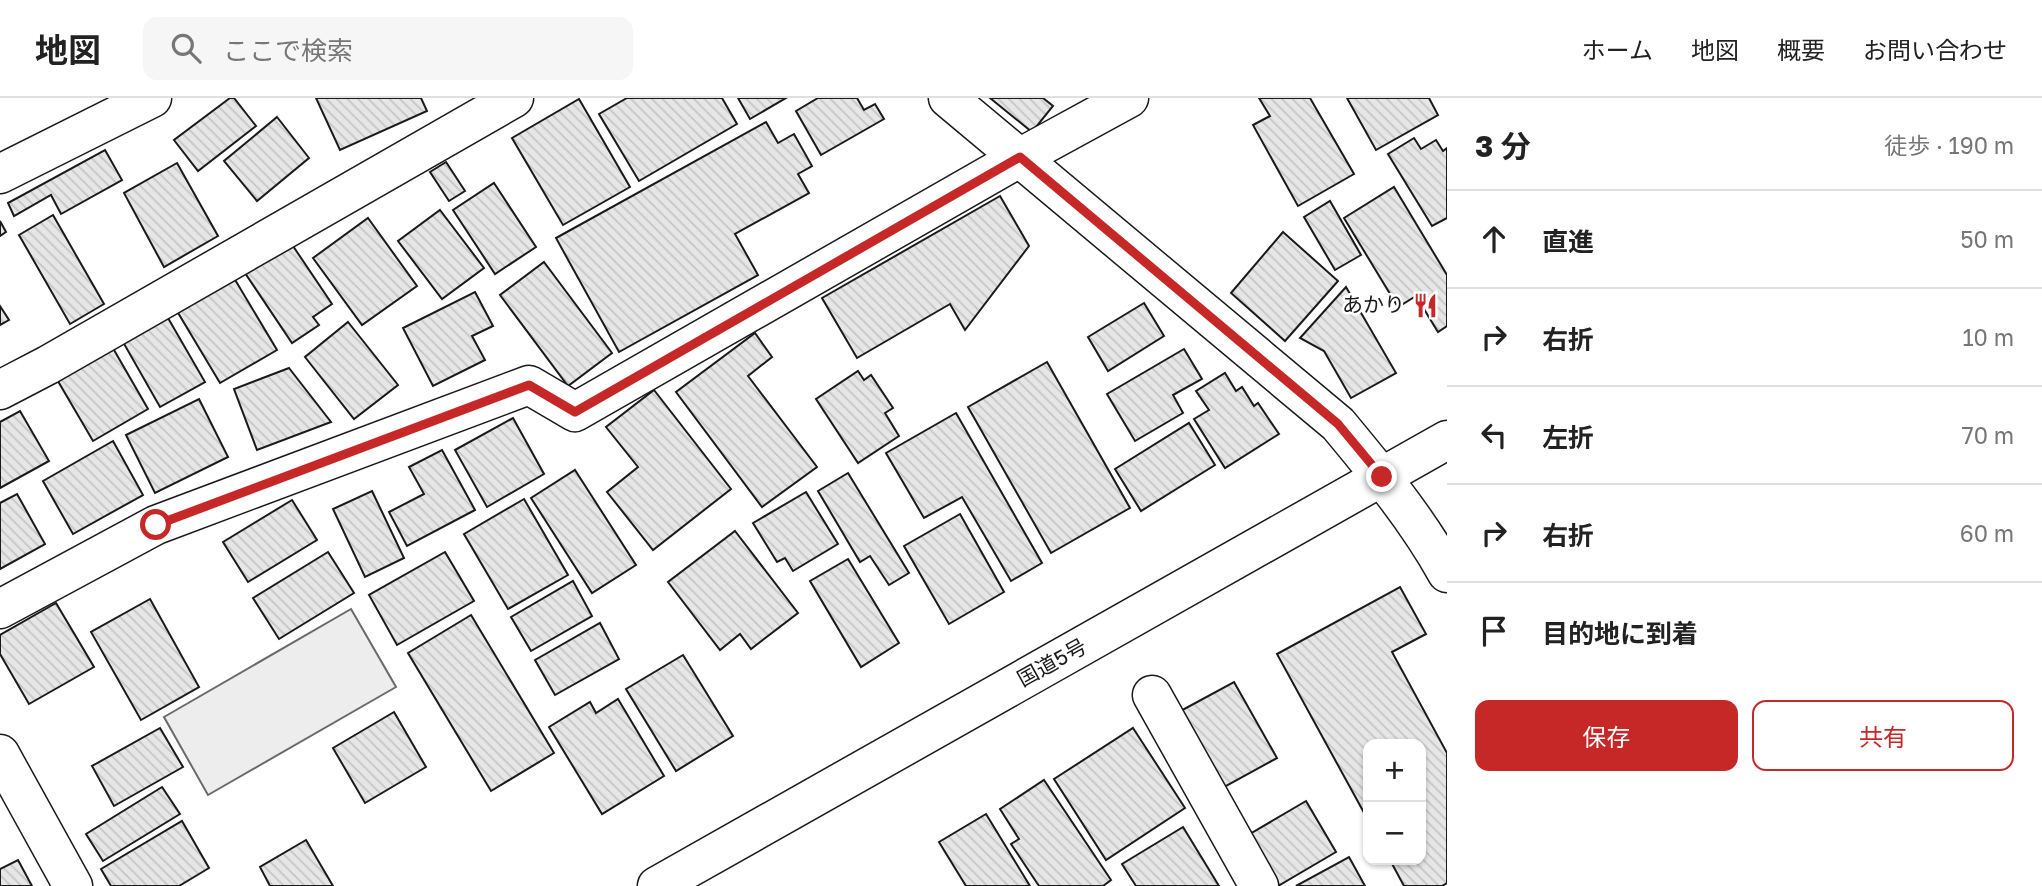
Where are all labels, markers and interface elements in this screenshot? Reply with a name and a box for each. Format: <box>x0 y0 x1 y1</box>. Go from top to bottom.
search box <box>143 17 633 80</box>
icon: search <box>167 29 205 67</box>
text: 地図 <box>35 30 101 69</box>
text: ここで検索 <box>223 35 353 66</box>
text: ホーム <box>1582 35 1653 64</box>
text: 地図 <box>1691 35 1739 64</box>
text: 概要 <box>1777 35 1825 64</box>
text: お問い合わせ <box>1863 35 2007 64</box>
text: 3 分 <box>1475 128 1531 164</box>
text: 徒歩 · 190 m <box>1884 131 2014 159</box>
icon: ahead <box>1475 220 1513 258</box>
text: 50 m <box>1960 225 2014 253</box>
text: 直進 <box>1542 226 1594 257</box>
place label: あかり <box>1342 291 1405 317</box>
restaurant icon: あかり <box>1411 291 1439 319</box>
icon: right <box>1475 318 1513 356</box>
text: 10 m <box>1962 323 2014 351</box>
text: 右折 <box>1542 324 1594 355</box>
icon: left <box>1475 416 1513 454</box>
text: 70 m <box>1961 421 2014 449</box>
text: 左折 <box>1542 422 1594 453</box>
route end <box>1366 461 1397 492</box>
route start <box>140 509 171 540</box>
icon: right <box>1475 514 1513 552</box>
text: 60 m <box>1960 519 2014 547</box>
text: 右折 <box>1542 520 1594 551</box>
icon: arrive <box>1475 612 1513 650</box>
text: 目的地に到着 <box>1542 618 1698 649</box>
street label: 国道5号 <box>1012 633 1091 692</box>
button: 保存 <box>1475 700 1738 771</box>
button: 共有 <box>1752 700 2014 771</box>
map controls <box>1363 739 1426 865</box>
button: + <box>1363 739 1426 802</box>
button: − <box>1363 802 1426 865</box>

